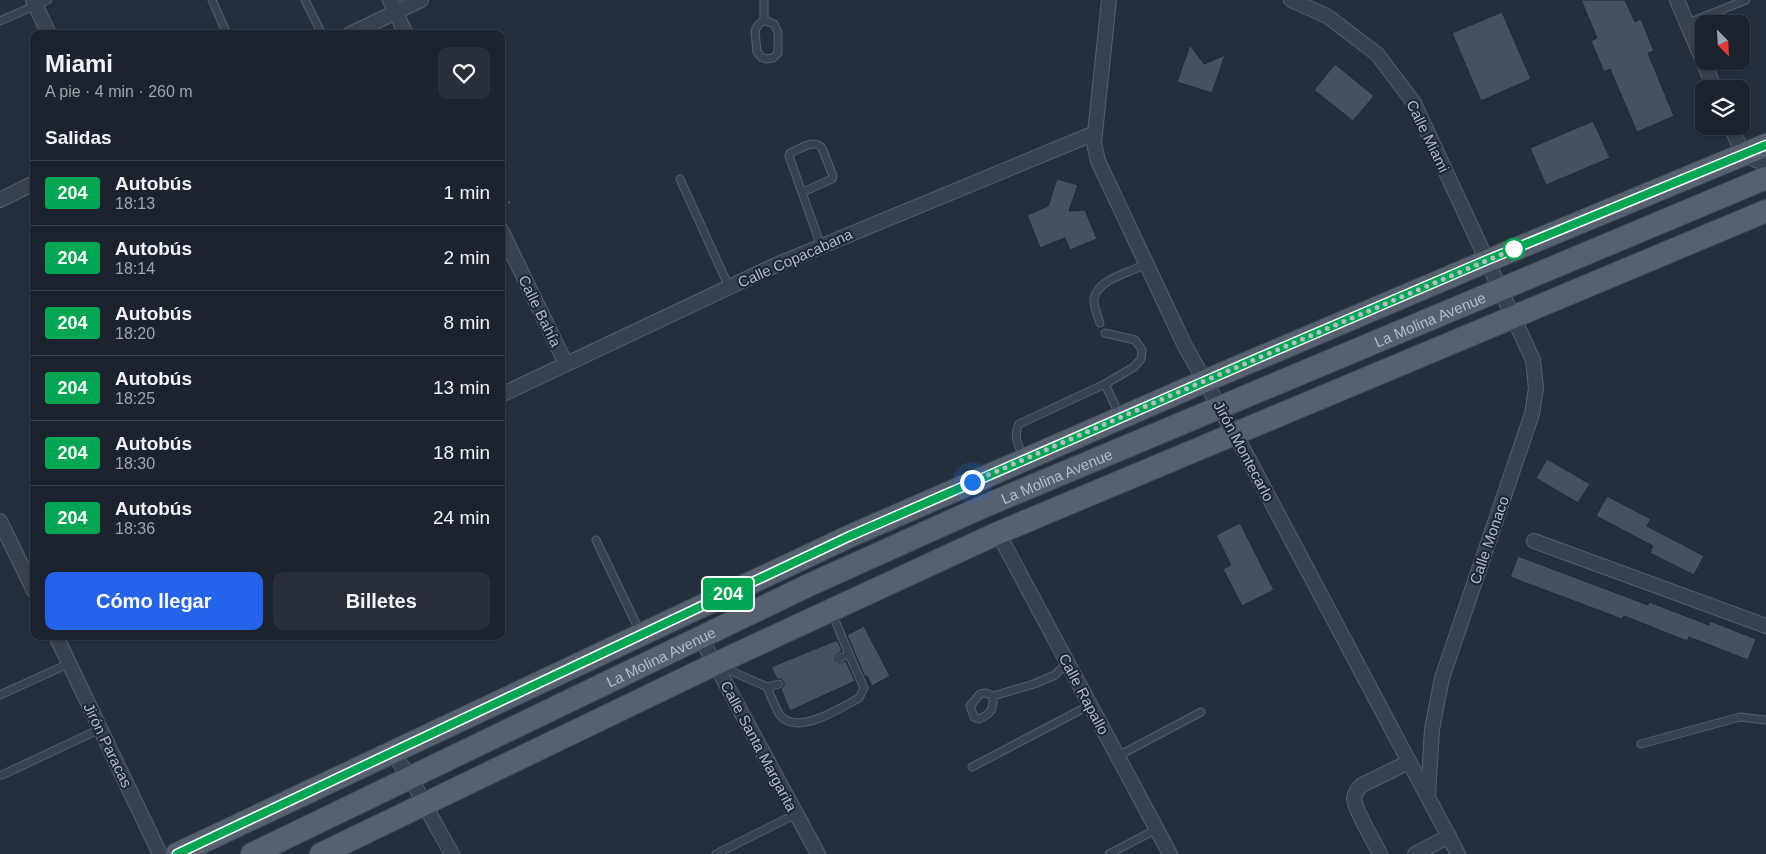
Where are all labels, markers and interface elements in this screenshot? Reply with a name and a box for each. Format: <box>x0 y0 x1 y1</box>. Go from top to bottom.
north arrow <box>1695 15 1750 70</box>
map controls <box>1695 15 1750 135</box>
button: heart <box>438 47 490 99</box>
text: Miami <box>45 50 113 77</box>
button: layers <box>1695 80 1750 135</box>
text: A pie · 4 min · 260 m <box>45 83 193 100</box>
street label: Calle Miami <box>1403 97 1453 175</box>
text: Salidas <box>45 127 112 148</box>
text: Autobús <box>115 173 192 194</box>
text: 1 min <box>444 182 490 203</box>
text: 204 <box>57 183 88 203</box>
text: 18:13 <box>115 195 155 212</box>
street label: Calle Copacabana <box>735 225 855 291</box>
text: Autobús <box>115 238 192 259</box>
unlabelled marker <box>1503 238 1525 260</box>
text: 2 min <box>444 247 490 268</box>
text: 204 <box>57 248 88 268</box>
text: 18:14 <box>115 260 155 277</box>
street label: Calle Bahía <box>515 272 565 350</box>
street label: La Molina Avenue <box>1372 288 1488 350</box>
text: Autobús <box>115 303 192 324</box>
text: 8 min <box>444 312 490 333</box>
text: 204 <box>57 313 88 333</box>
text: 18:20 <box>115 325 155 342</box>
text: Autobús <box>115 368 192 389</box>
text: 13 min <box>433 377 490 398</box>
text: 204 <box>57 378 88 398</box>
text: 18:25 <box>115 390 155 407</box>
street label: Jirón Montecarlo <box>1210 398 1278 504</box>
text: Autobús <box>115 433 192 454</box>
text: 18 min <box>433 442 490 463</box>
text: 204 <box>57 443 88 463</box>
street label: La Molina Avenue <box>998 445 1115 507</box>
text: 18:30 <box>115 455 155 472</box>
your location <box>960 470 985 495</box>
street label: Calle Monaco <box>1466 494 1512 586</box>
text: Autobús <box>115 498 192 519</box>
text: 24 min <box>433 507 490 528</box>
text: 204 <box>57 508 88 528</box>
text: 18:36 <box>115 520 155 537</box>
button: Cómo llegar <box>45 572 263 630</box>
button: Billetes <box>273 572 490 630</box>
line badge: 204 <box>699 578 757 610</box>
text: 204 <box>713 584 743 604</box>
street label: La Molina Avenue <box>604 623 718 690</box>
street label: Calle Rapallo <box>1056 651 1112 737</box>
street label: Calle Santa Margarita <box>717 678 801 815</box>
street label: Jirón Paracas <box>80 700 136 790</box>

